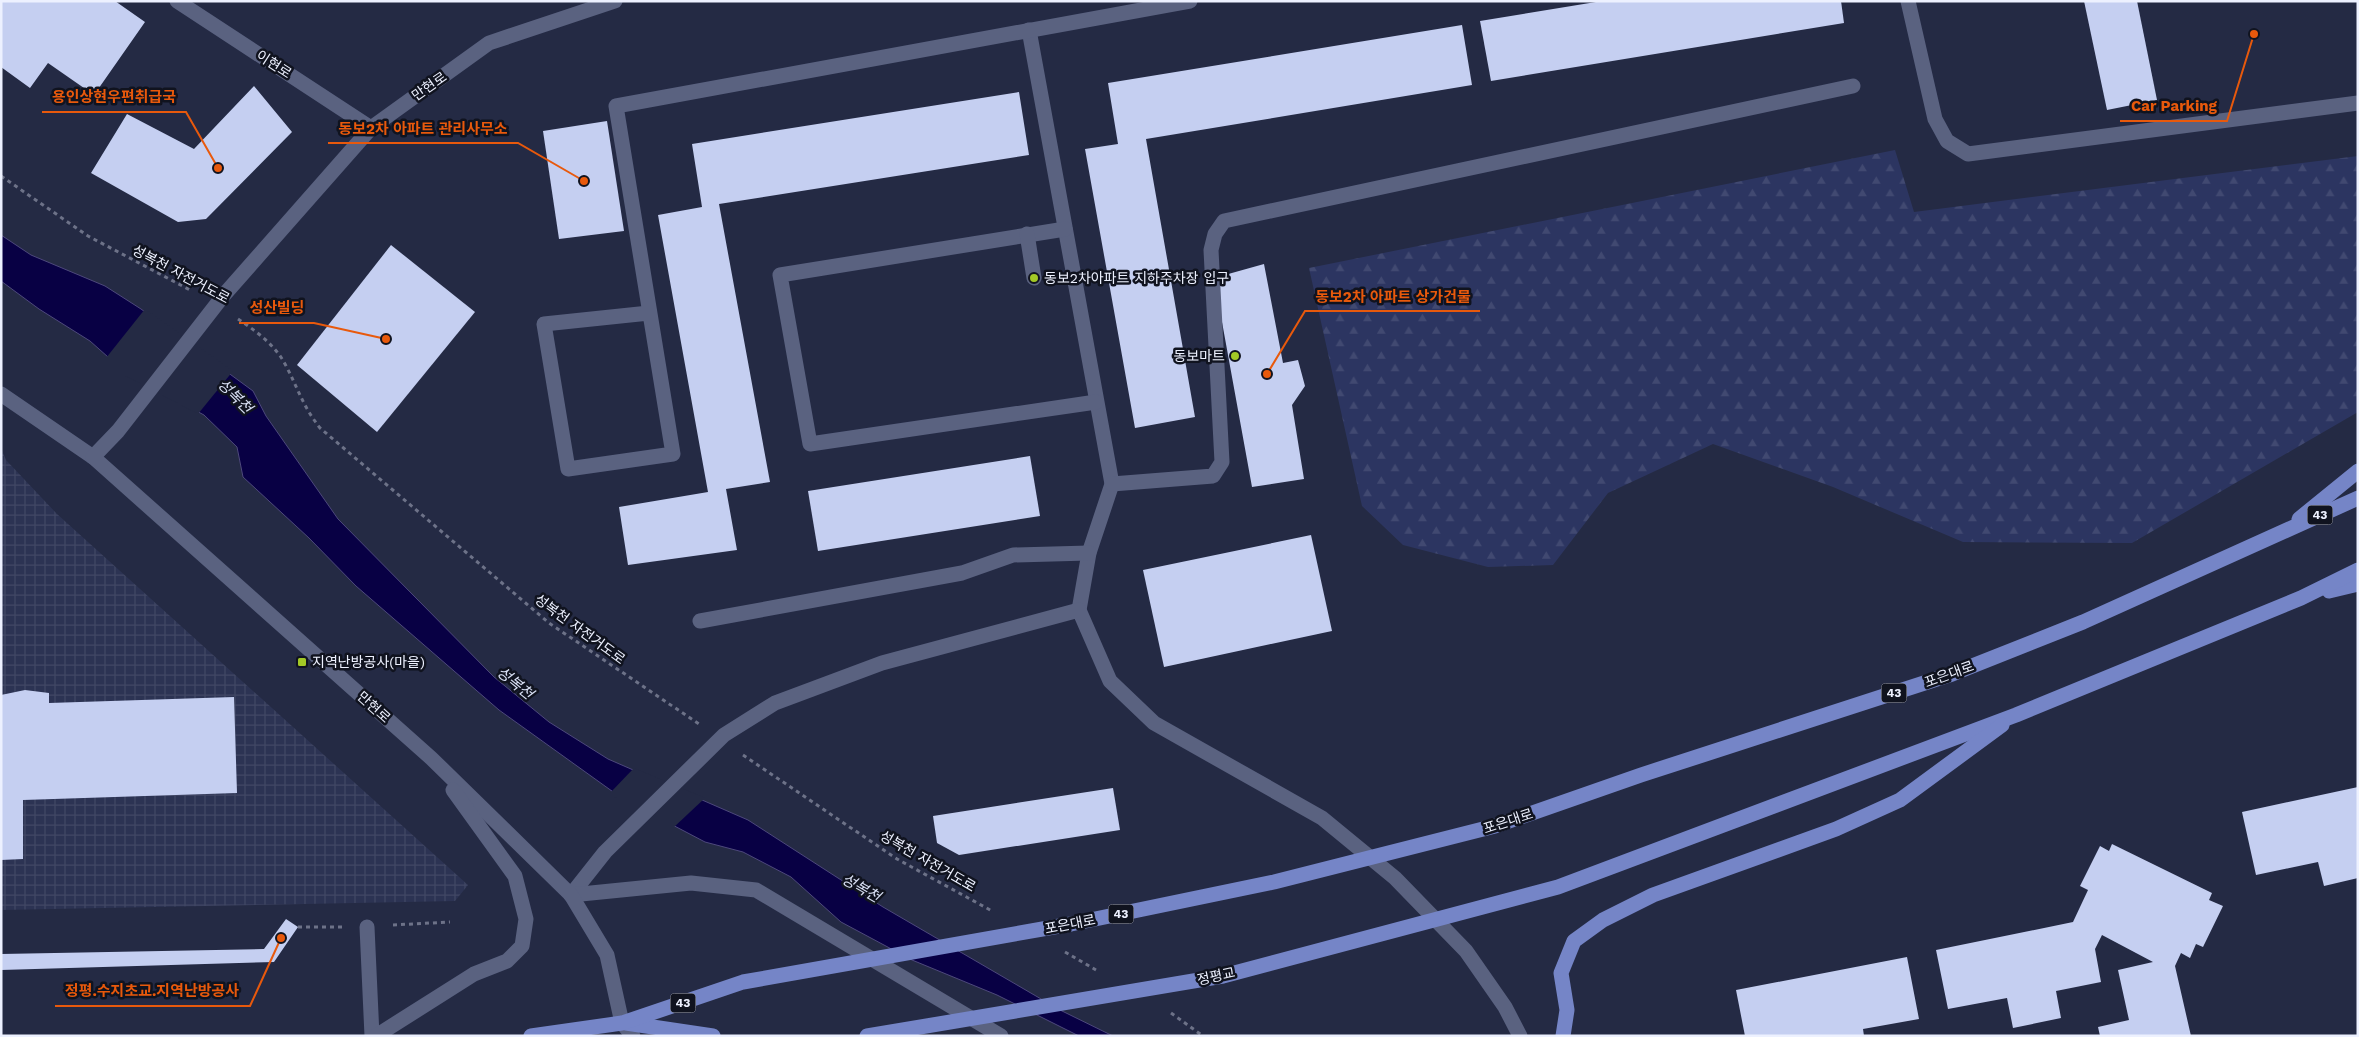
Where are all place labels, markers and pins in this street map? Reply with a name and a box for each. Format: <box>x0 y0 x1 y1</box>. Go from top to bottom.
callout: 용인상현우편취급국 <box>42 82 186 112</box>
callout: Car Parking <box>2120 91 2227 121</box>
callout: 동보2차 아파트 관리사무소 <box>328 113 518 143</box>
place label: 동보2차아파트 지하주차장 입구 <box>1044 270 1229 286</box>
marker: 동보2차아파트 지하주차장 입구 <box>1028 272 1040 284</box>
callout: 동보2차 아파트 상가건물 <box>1305 281 1480 311</box>
callout: 성산빌딩 <box>239 293 314 323</box>
place label: 동보마트 <box>1173 348 1225 364</box>
marker: 동보마트 <box>1229 350 1241 362</box>
place label: 지역난방공사(마을) <box>312 654 425 670</box>
marker: 지역난방공사(마을) <box>296 656 308 668</box>
callout: 정평.수지초교.지역난방공사 <box>55 976 250 1006</box>

